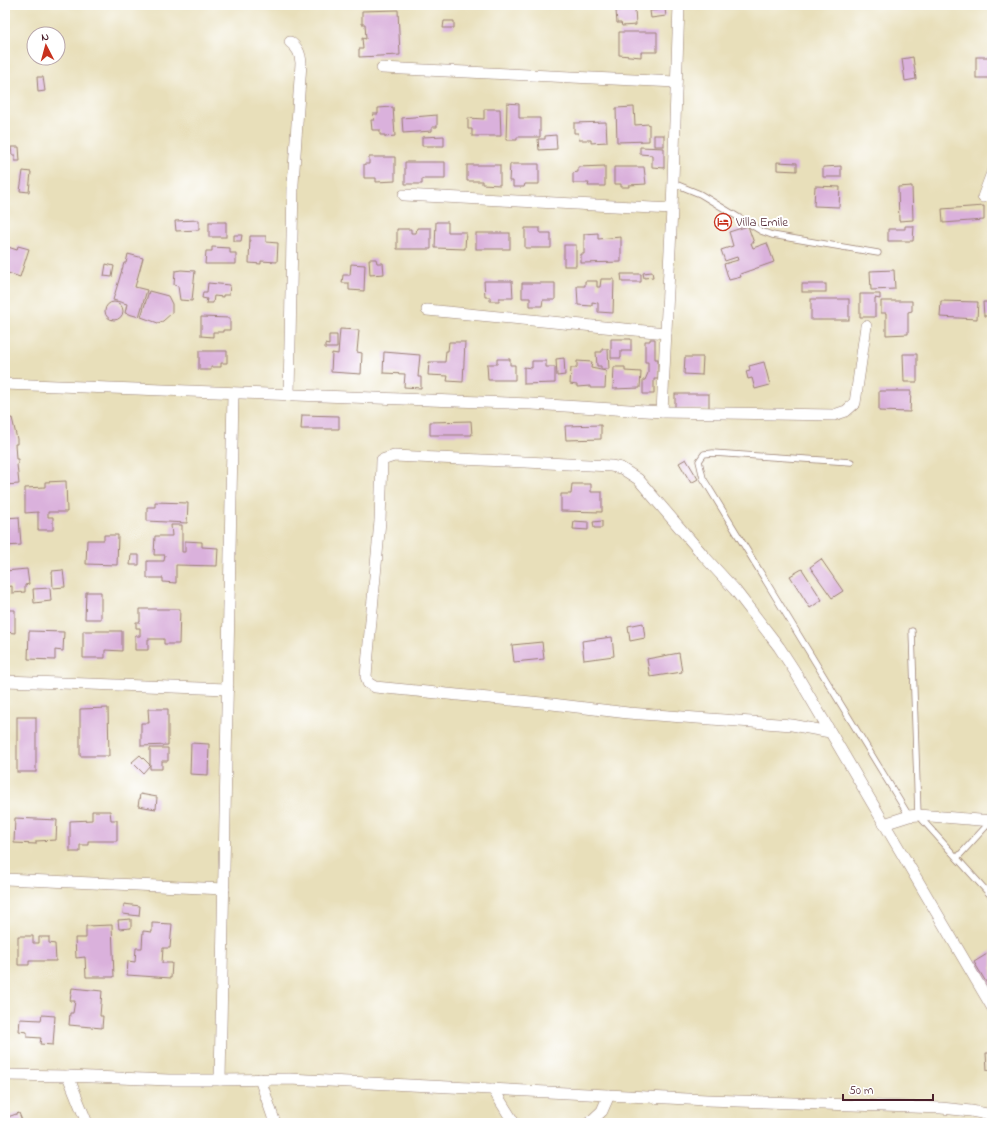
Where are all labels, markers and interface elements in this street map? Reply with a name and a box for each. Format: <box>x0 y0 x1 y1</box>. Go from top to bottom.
north arrow <box>26 26 66 66</box>
text: N <box>41 29 50 45</box>
hotel icon: Villa Emile <box>713 212 733 232</box>
place label: Villa Emile <box>735 213 788 232</box>
scale bar <box>843 1076 933 1102</box>
text: 50 m <box>849 1082 873 1100</box>

